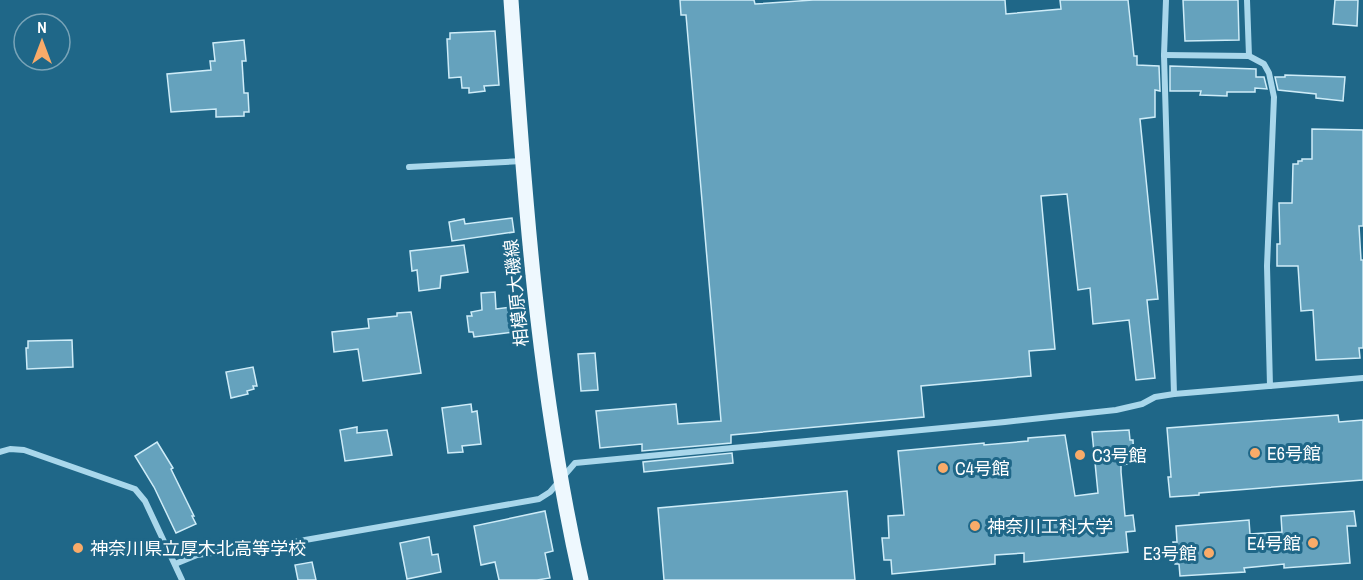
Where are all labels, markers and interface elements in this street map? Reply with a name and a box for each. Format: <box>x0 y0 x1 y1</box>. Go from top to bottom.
north arrow <box>12 12 72 72</box>
text: N <box>37 16 47 38</box>
street label: 相模原大磯線 <box>498 238 534 348</box>
place label: E6号館 <box>1267 441 1321 466</box>
place label: C3号館 <box>1092 443 1147 468</box>
marker: E6号館 <box>1248 446 1262 460</box>
marker: C3号館 <box>1073 448 1087 462</box>
place label: C4号館 <box>955 456 1010 481</box>
marker: C4号館 <box>936 461 950 475</box>
place label: 神奈川工科大学 <box>987 514 1113 539</box>
marker: 神奈川工科大学 <box>968 519 982 533</box>
place label: E4号館 <box>1247 531 1301 556</box>
place label: 神奈川県立厚木北高等学校 <box>90 536 306 561</box>
marker: E4号館 <box>1306 536 1320 550</box>
marker: 神奈川県立厚木北高等学校 <box>71 541 85 555</box>
place label: E3号館 <box>1143 541 1197 566</box>
marker: E3号館 <box>1202 546 1216 560</box>

